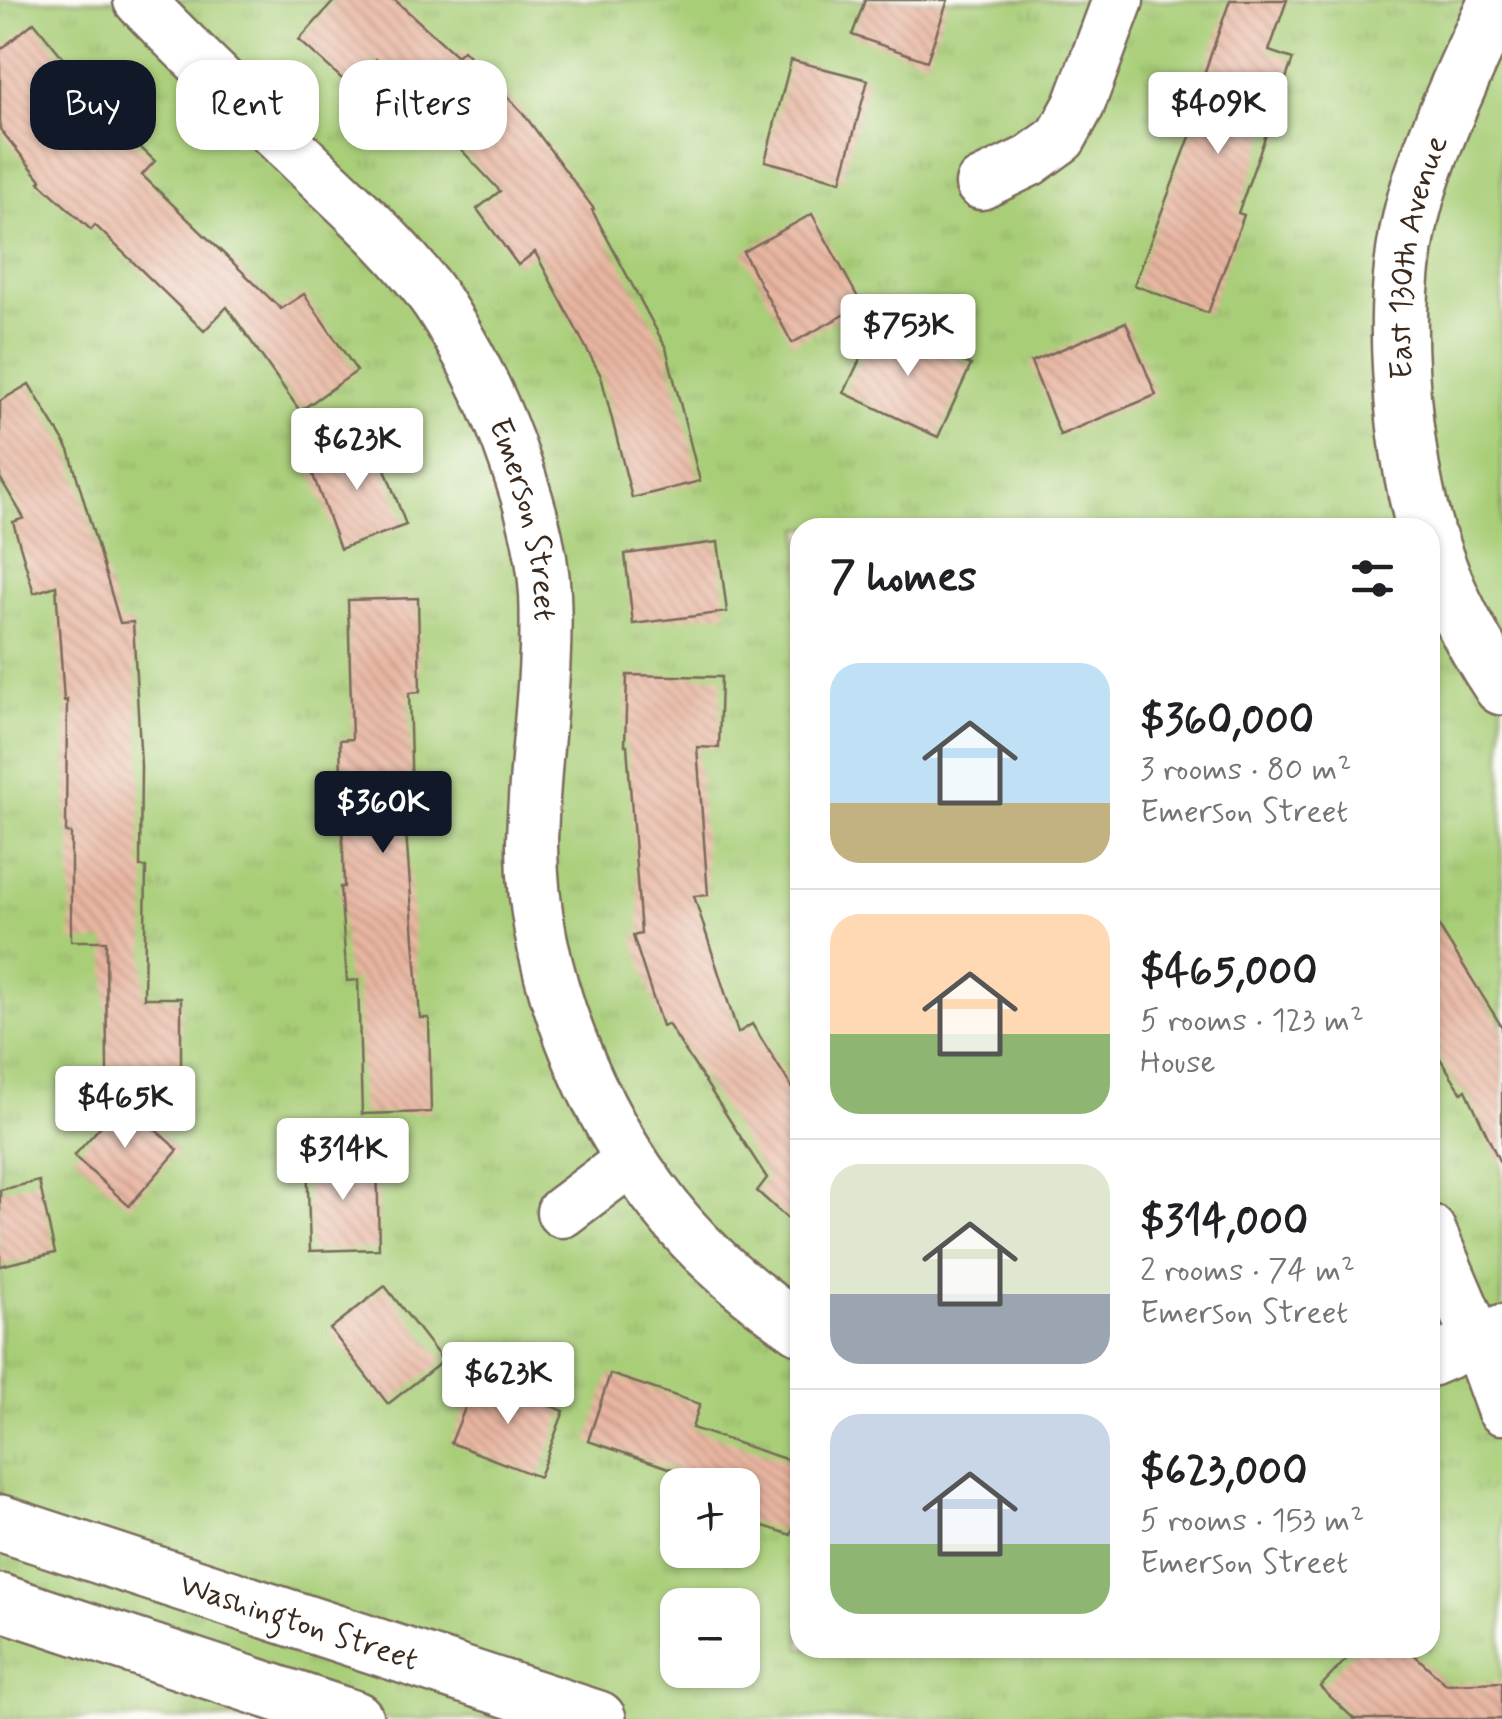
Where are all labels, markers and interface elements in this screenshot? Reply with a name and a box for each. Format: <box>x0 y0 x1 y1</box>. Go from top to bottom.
chip: Buy <box>30 60 156 150</box>
chip: Rent <box>176 60 319 150</box>
chip: Filters <box>339 60 507 150</box>
pin: $409K <box>1148 72 1288 157</box>
text: $409K <box>1170 83 1266 125</box>
street label: East 130th Avenue <box>1380 129 1459 380</box>
pin: $753K <box>838 294 978 379</box>
text: $753K <box>863 305 953 347</box>
pin: $623K <box>287 408 427 493</box>
street label: Emerson Street <box>478 412 565 621</box>
text: $623K <box>313 419 401 461</box>
text: 7 homes <box>830 551 977 606</box>
icon: filters <box>1345 551 1400 606</box>
text: $360,000 <box>1140 694 1314 749</box>
icon: home <box>910 703 1030 823</box>
text: 3 rooms · 80 m² <box>1140 749 1351 791</box>
pin: $360K <box>313 771 453 856</box>
text: $360K <box>337 782 429 824</box>
text: Emerson Street <box>1140 791 1348 833</box>
text: $465,000 <box>1140 945 1318 1000</box>
icon: home <box>910 954 1030 1074</box>
text: 5 rooms · 123 m² <box>1140 1000 1364 1042</box>
text: House <box>1140 1042 1216 1084</box>
pin: $465K <box>55 1066 195 1151</box>
text: $465K <box>77 1077 173 1119</box>
pin: $314K <box>273 1118 413 1203</box>
text: $314K <box>299 1129 387 1171</box>
text: $314,000 <box>1140 1195 1308 1250</box>
icon: home <box>910 1204 1030 1324</box>
text: 2 rooms · 74 m² <box>1140 1250 1355 1292</box>
text: Emerson Street <box>1140 1292 1348 1334</box>
pin: $623K <box>438 1342 578 1427</box>
text: $623K <box>464 1353 552 1395</box>
text: $623,000 <box>1140 1445 1307 1500</box>
icon: home <box>910 1454 1030 1574</box>
map controls <box>660 1468 760 1688</box>
button: + <box>660 1468 760 1568</box>
text: 5 rooms · 153 m² <box>1140 1500 1364 1542</box>
text: Emerson Street <box>1140 1542 1348 1584</box>
street label: Washington Street <box>174 1564 423 1682</box>
button: − <box>660 1588 760 1688</box>

